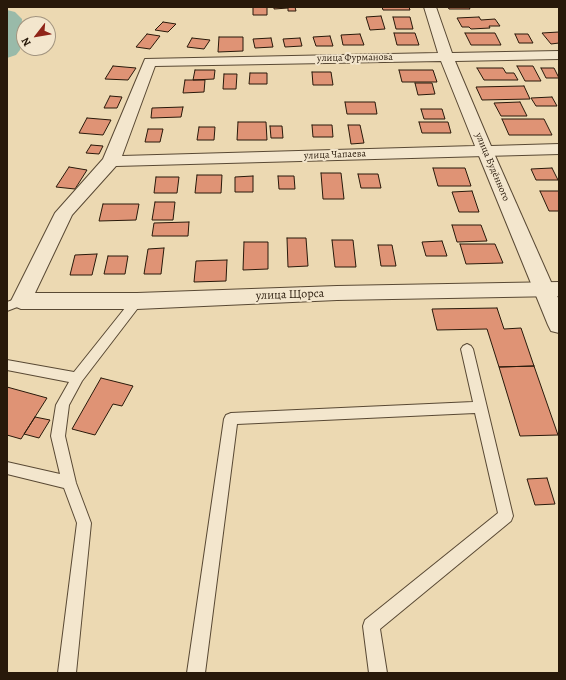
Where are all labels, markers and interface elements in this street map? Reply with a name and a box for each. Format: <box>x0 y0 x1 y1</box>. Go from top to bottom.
north arrow <box>16 16 56 56</box>
text: N <box>18 35 35 49</box>
street label: улица Фурманова <box>317 51 393 65</box>
street label: улица Будённого <box>472 131 512 203</box>
street label: улица Чапаева <box>304 148 366 162</box>
street label: улица Щорса <box>256 287 324 303</box>

